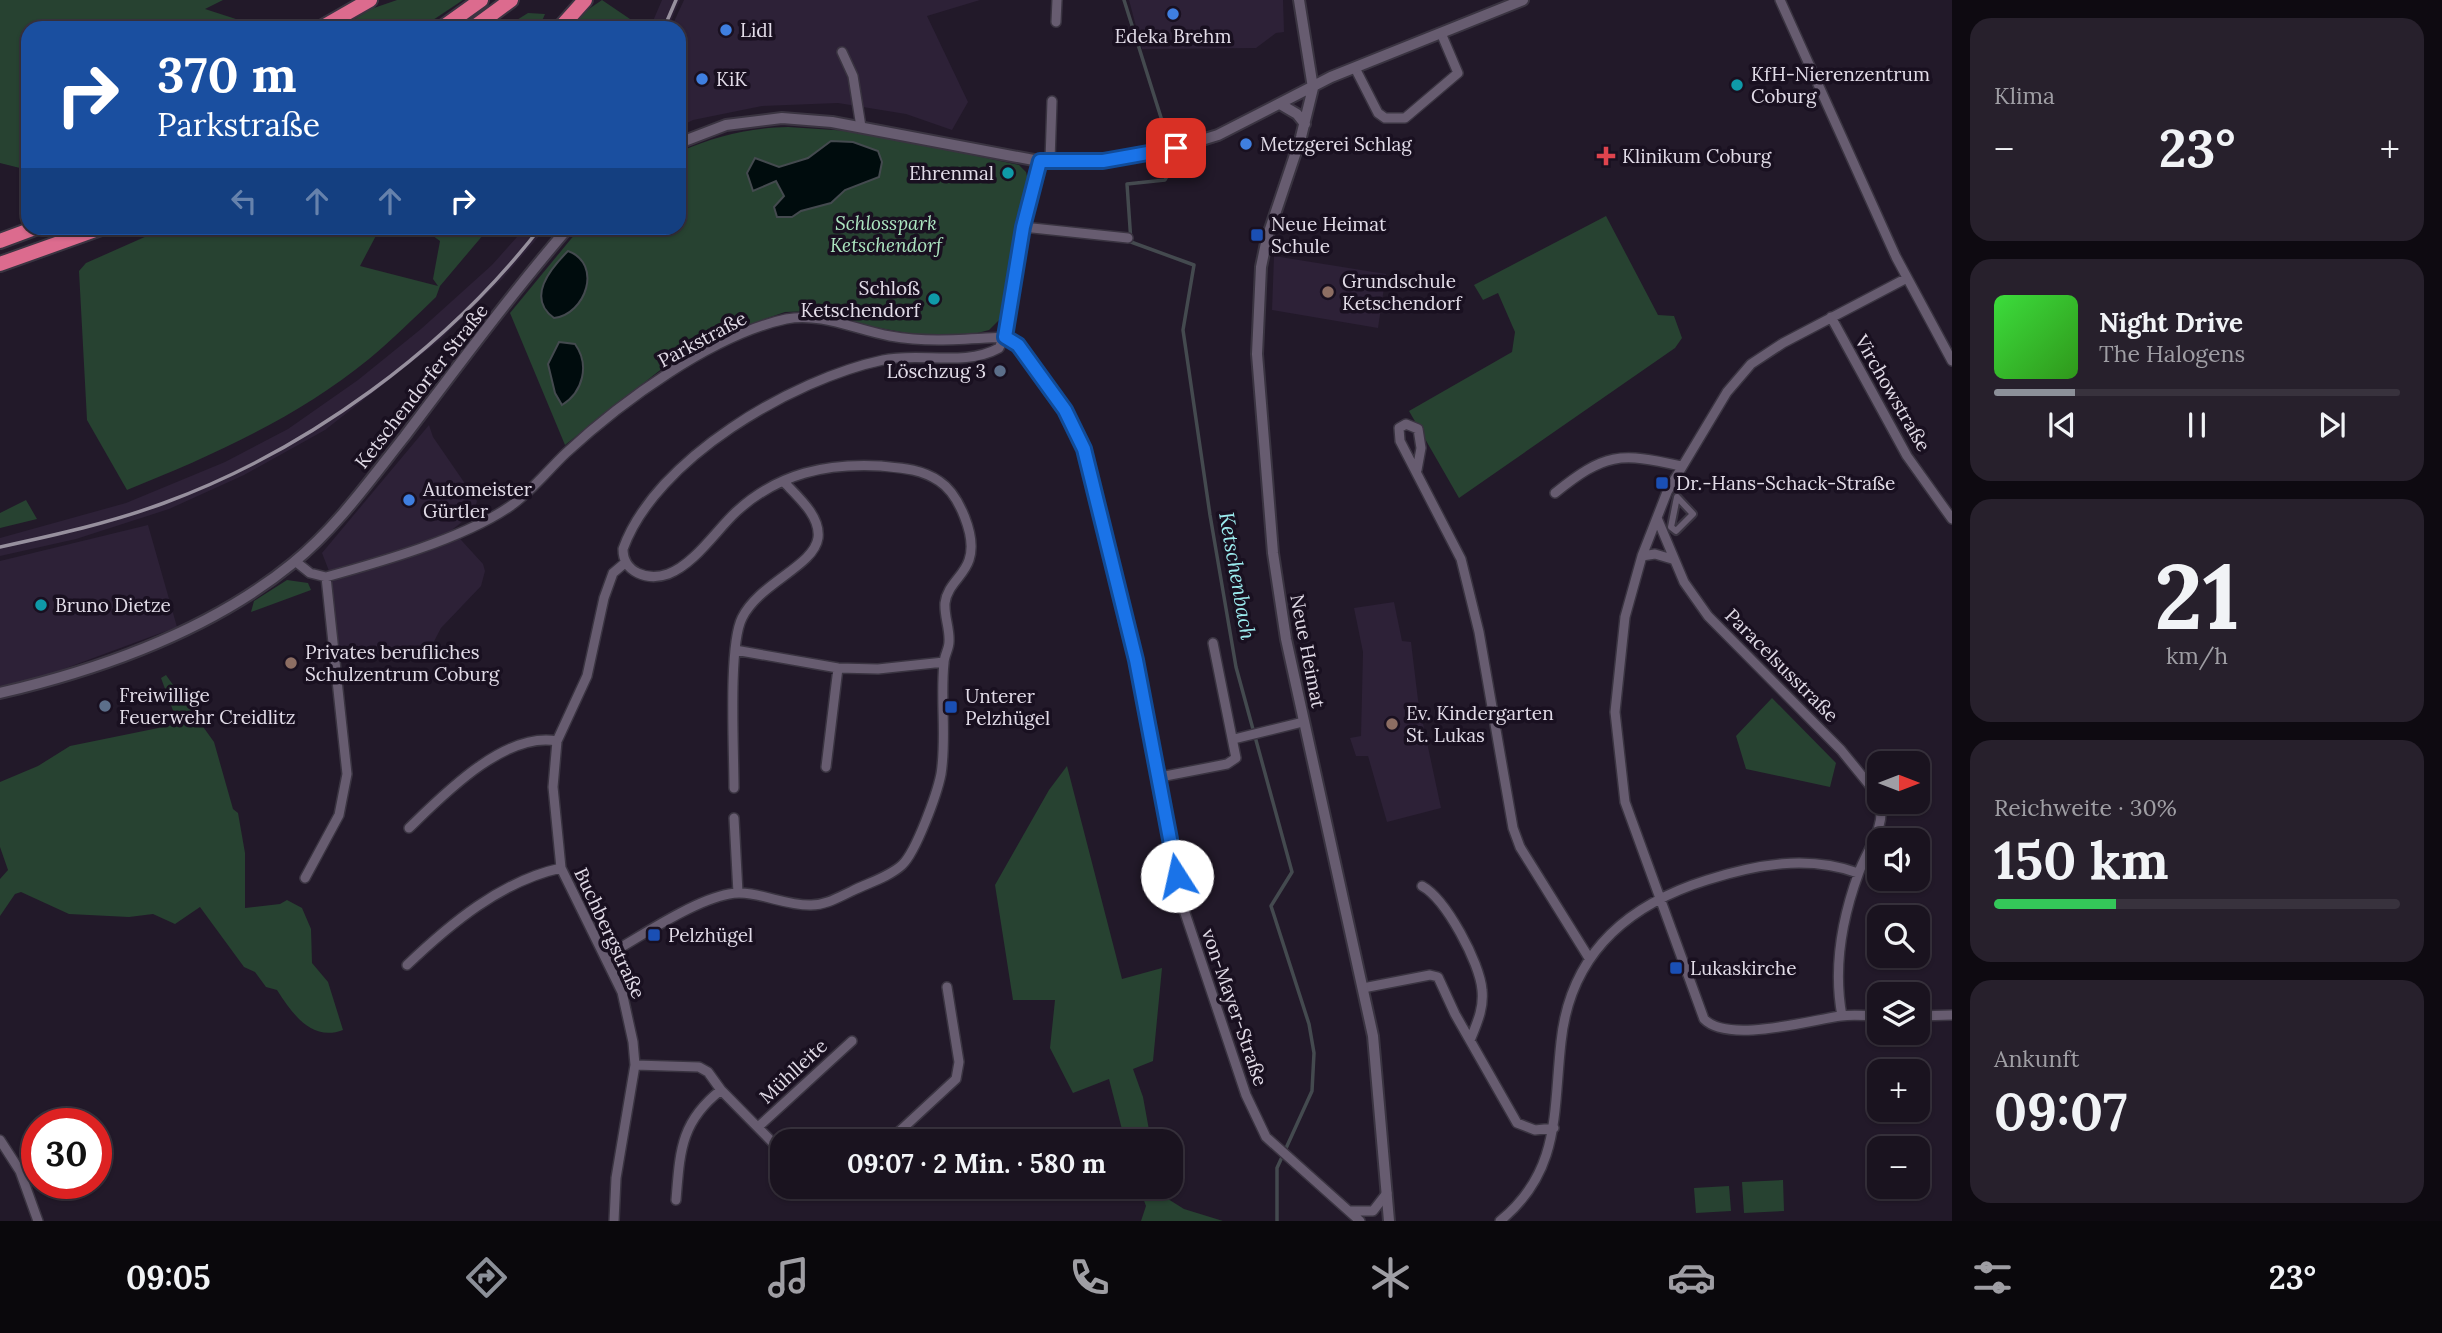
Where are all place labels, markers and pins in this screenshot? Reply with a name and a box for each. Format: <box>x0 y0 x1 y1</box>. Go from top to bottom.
marker: Edeka Brehm <box>1165 6 1181 22</box>
place label: Lidl <box>740 18 773 42</box>
marker: Lidl <box>718 22 734 38</box>
place label: Edeka Brehm <box>1115 24 1231 48</box>
place label: KfH-Nierenzentrum Coburg <box>1751 62 1930 108</box>
place label: KiK <box>716 67 747 91</box>
marker: KiK <box>694 71 710 87</box>
marker: KfH-Nierenzentrum Coburg <box>1729 77 1745 93</box>
pin <box>1146 118 1206 178</box>
place label: Metzgerei Schlag <box>1260 132 1412 156</box>
marker: Metzgerei Schlag <box>1238 136 1254 152</box>
place label: Klinikum Coburg <box>1622 144 1772 168</box>
marker: Klinikum Coburg <box>1596 146 1616 166</box>
place label: Ehrenmal <box>909 161 994 185</box>
marker: Ehrenmal <box>1000 165 1016 181</box>
place label: Neue Heimat Schule <box>1271 212 1387 258</box>
marker: Neue Heimat Schule <box>1249 227 1265 243</box>
place label: Grundschule Ketschendorf <box>1342 269 1463 315</box>
place label: Schloß Ketschendorf <box>801 276 922 322</box>
marker: Grundschule Ketschendorf <box>1320 284 1336 300</box>
marker: Schloß Ketschendorf <box>926 291 942 307</box>
place label: Löschzug 3 <box>886 359 986 383</box>
marker: Löschzug 3 <box>992 363 1008 379</box>
place label: Dr.-Hans-Schack-Straße <box>1676 471 1895 495</box>
marker: Dr.-Hans-Schack-Straße <box>1654 475 1670 491</box>
place label: Automeister Gürtler <box>422 477 533 523</box>
marker: Automeister Gürtler <box>401 492 417 508</box>
place label: Bruno Dietze <box>55 593 171 617</box>
marker: Bruno Dietze <box>33 597 49 613</box>
place label: Privates berufliches Schulzentrum Coburg <box>305 640 500 686</box>
marker: Privates berufliches Schulzentrum Coburg <box>283 655 299 671</box>
place label: Freiwillige Feuerwehr Creidlitz <box>119 683 296 729</box>
place label: Unterer Pelzhügel <box>965 684 1050 730</box>
marker: Freiwillige Feuerwehr Creidlitz <box>97 698 113 714</box>
marker: Unterer Pelzhügel <box>943 699 959 715</box>
place label: Ev. Kindergarten St. Lukas <box>1406 701 1554 747</box>
marker: Ev. Kindergarten St. Lukas <box>1384 716 1400 732</box>
place label: Pelzhügel <box>668 923 753 947</box>
marker: Pelzhügel <box>646 927 662 943</box>
place label: Lukaskirche <box>1690 956 1797 980</box>
marker: Lukaskirche <box>1668 960 1684 976</box>

